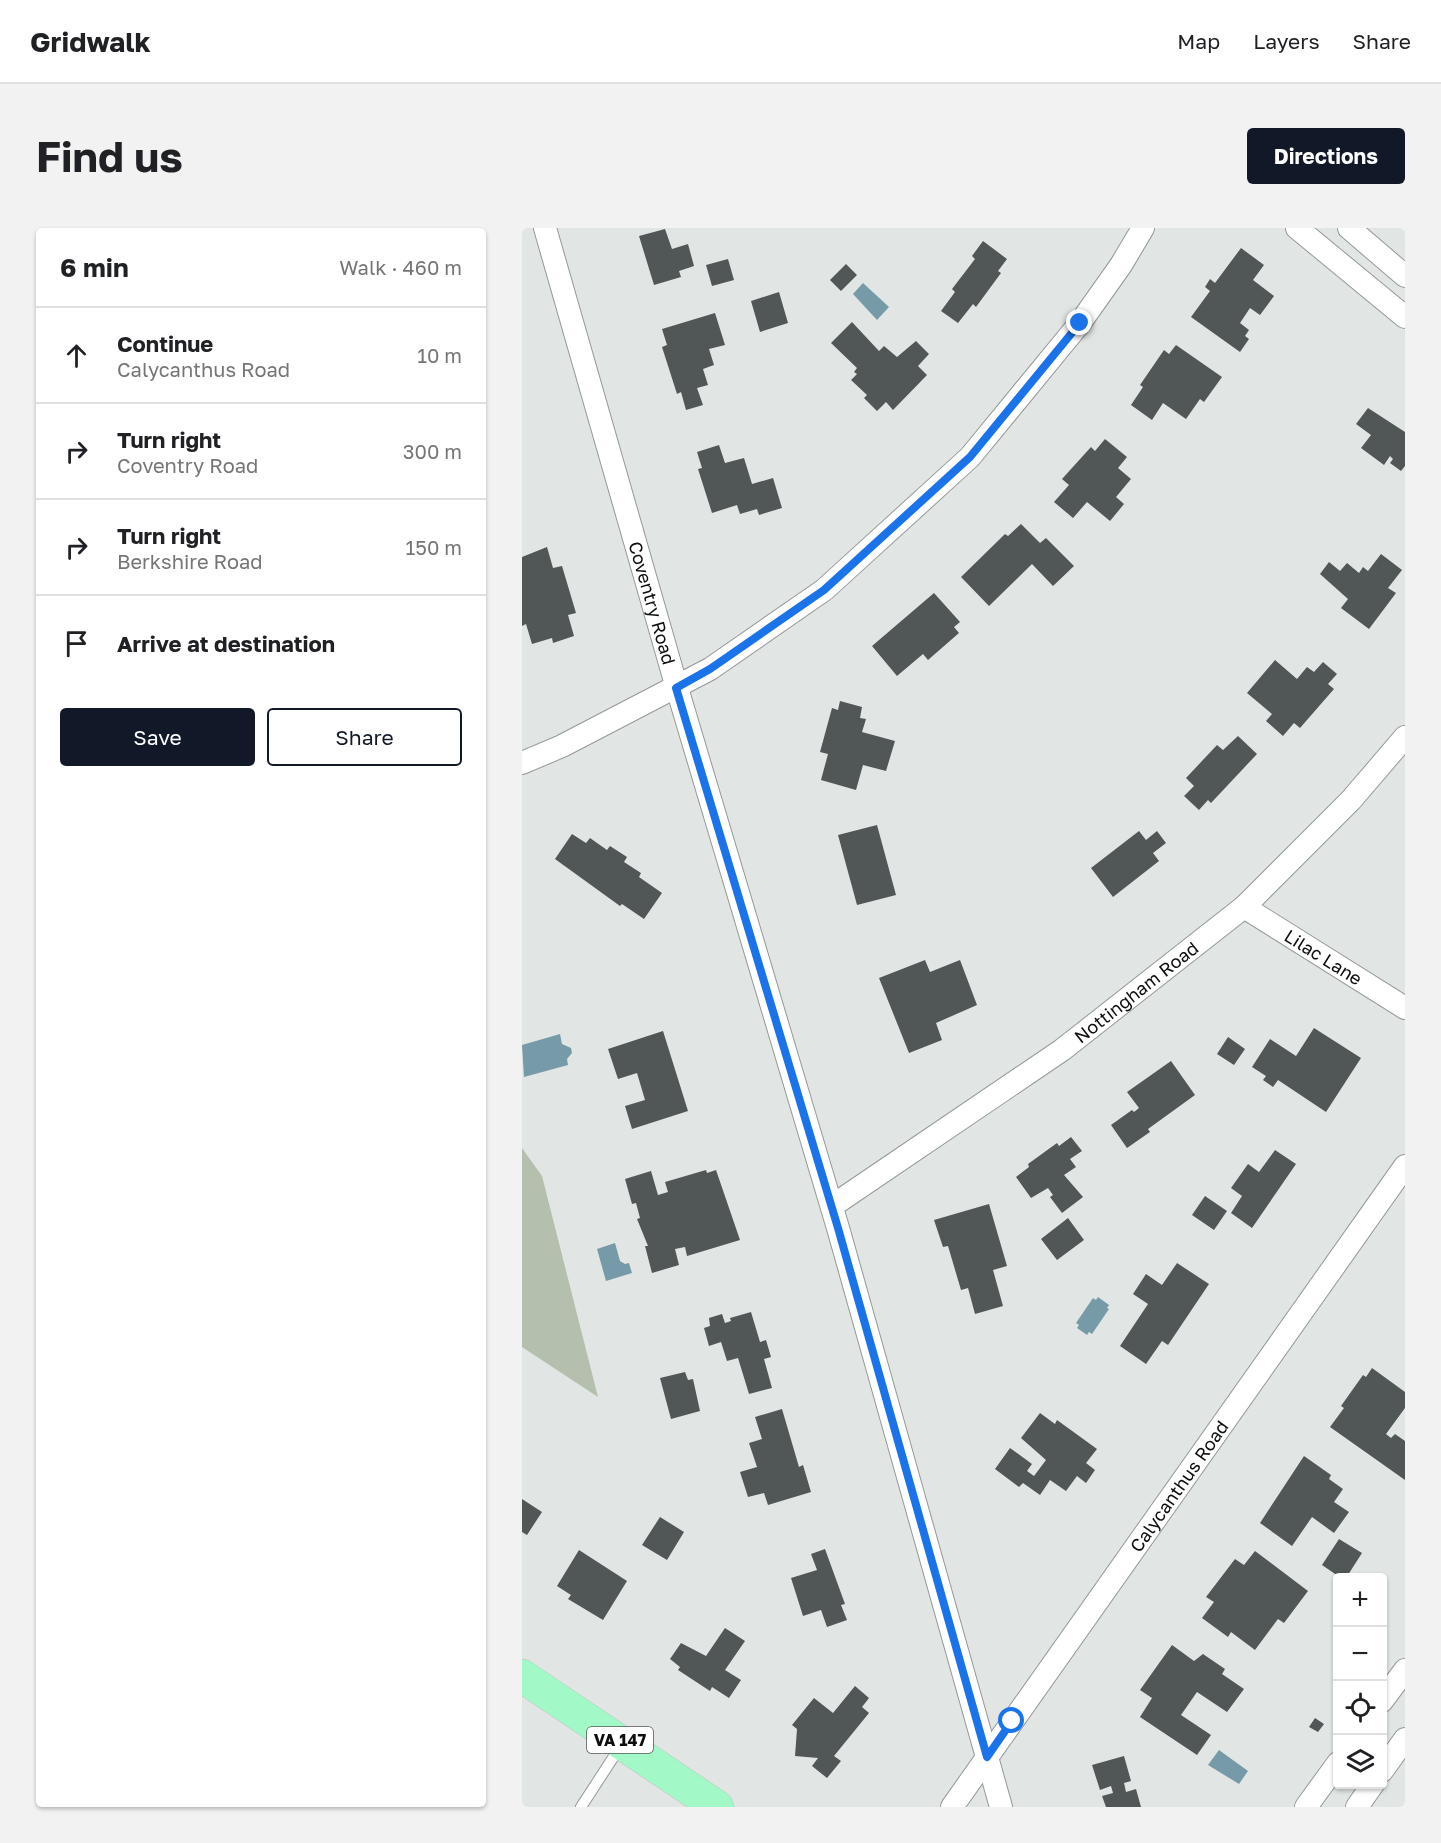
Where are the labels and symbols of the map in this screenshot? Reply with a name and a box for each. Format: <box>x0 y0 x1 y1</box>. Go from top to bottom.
route end <box>1066 309 1092 335</box>
street label: Coventry Road <box>624 539 681 667</box>
street label: Lilac Lane <box>1281 924 1367 990</box>
street label: Nottingham Road <box>1070 936 1202 1047</box>
street label: Calycanthus Road <box>1125 1416 1233 1556</box>
route start <box>998 1707 1024 1733</box>
road number: VA 147 <box>587 1727 653 1753</box>

